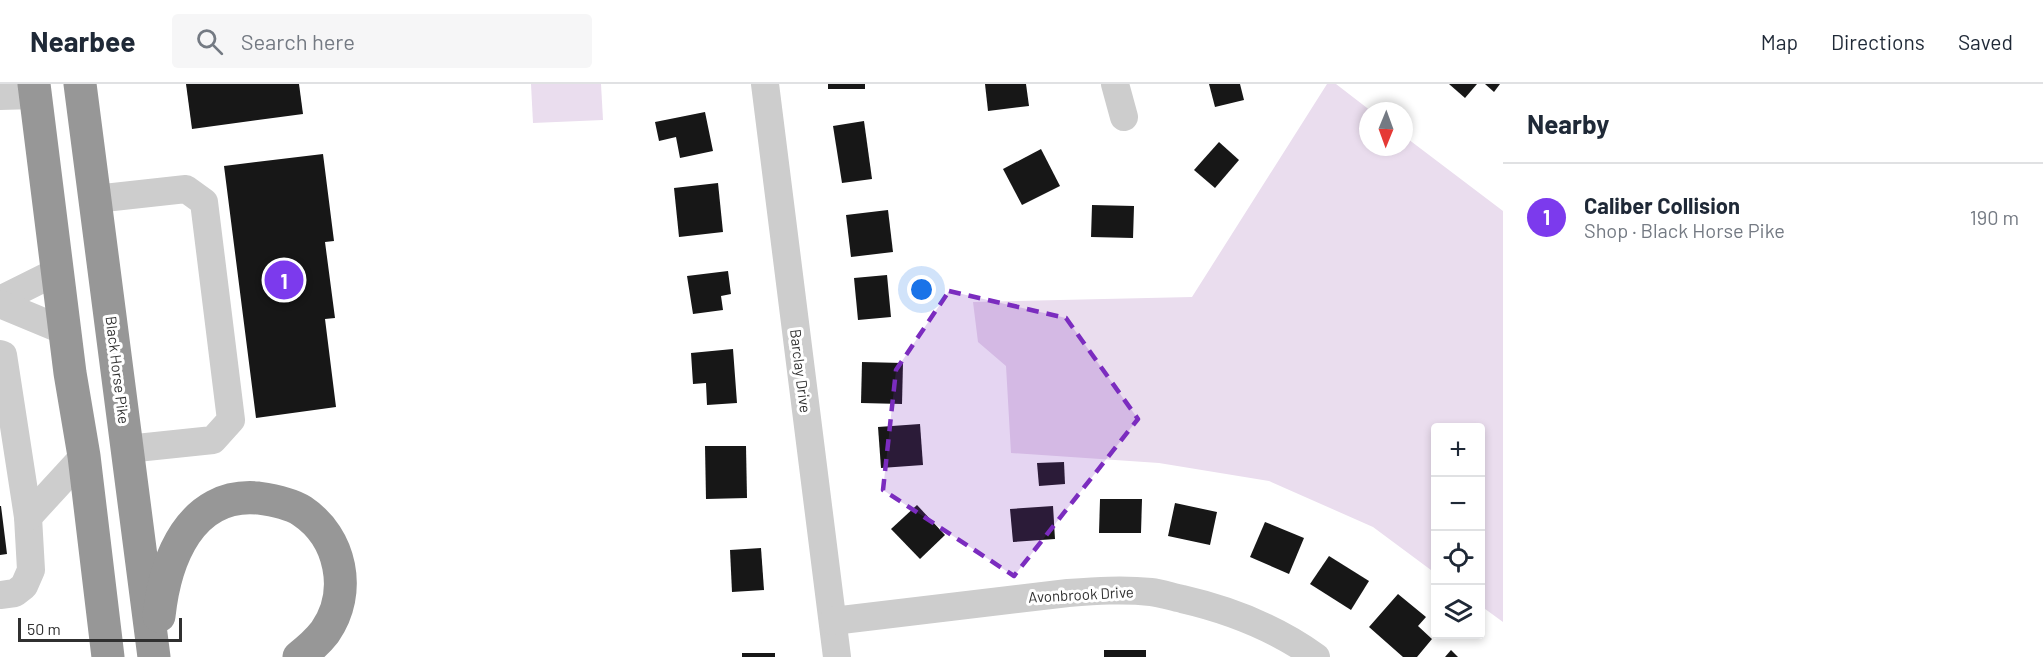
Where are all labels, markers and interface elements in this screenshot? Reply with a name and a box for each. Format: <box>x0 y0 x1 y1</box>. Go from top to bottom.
search box <box>172 14 592 68</box>
text: Nearbee <box>30 24 136 58</box>
icon: search <box>193 25 226 58</box>
text: Search here <box>241 28 355 54</box>
text: Map <box>1761 29 1798 54</box>
text: Directions <box>1831 29 1925 54</box>
text: Saved <box>1958 29 2013 54</box>
north arrow <box>1359 102 1413 156</box>
text: Nearby <box>1527 108 1609 139</box>
text: Caliber Collision <box>1584 192 1740 218</box>
text: 1 <box>1543 205 1550 229</box>
text: 190 m <box>1970 205 2019 229</box>
text: Shop · Black Horse Pike <box>1584 218 1785 242</box>
pin: 1 <box>264 258 304 302</box>
your location <box>907 275 936 304</box>
street label: Black Horse Pike <box>102 315 134 425</box>
street label: Barclay Drive <box>787 328 815 414</box>
map controls <box>1431 423 1485 639</box>
button: + <box>1431 423 1485 477</box>
button: − <box>1431 477 1485 531</box>
button: locate <box>1431 531 1485 585</box>
street label: Avonbrook Drive <box>1028 582 1134 606</box>
button: layers <box>1431 585 1485 639</box>
scale bar <box>18 615 182 642</box>
text: 50 m <box>27 619 61 638</box>

